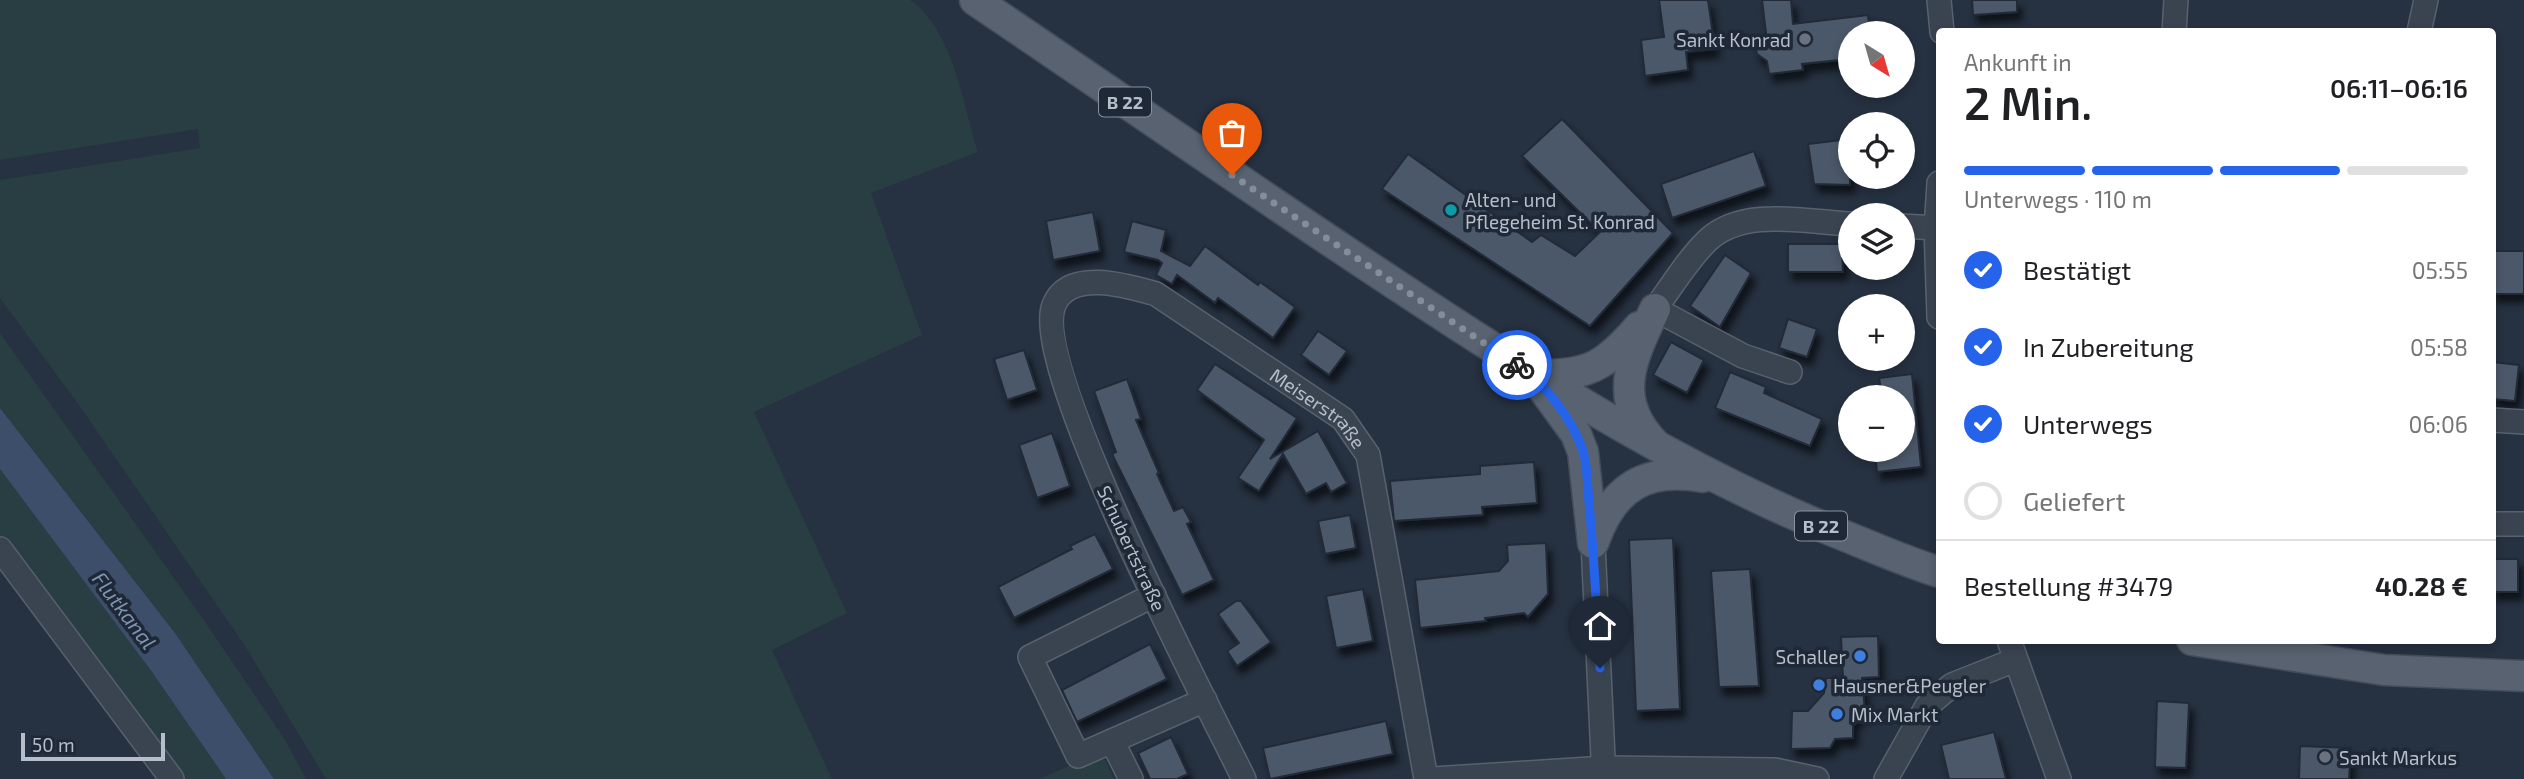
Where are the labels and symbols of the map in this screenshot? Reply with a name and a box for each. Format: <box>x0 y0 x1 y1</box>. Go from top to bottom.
north arrow <box>1838 21 1914 98</box>
place label: Sankt Konrad <box>1676 28 1791 51</box>
marker: Sankt Konrad <box>1797 31 1813 47</box>
road number: B 22 <box>1099 88 1151 116</box>
pin <box>1202 103 1262 175</box>
place label: Alten- und Pflegeheim St. Konrad <box>1465 188 1655 233</box>
marker: Alten- und Pflegeheim St. Konrad <box>1443 202 1459 218</box>
courier <box>1482 330 1552 400</box>
street label: Meiserstraße <box>1266 362 1371 452</box>
street label: Schubertstraße <box>1093 482 1171 614</box>
road number: B 22 <box>1795 512 1847 540</box>
water label: Flutkanal <box>88 566 162 654</box>
pin <box>1570 596 1630 668</box>
place label: Schaller <box>1775 645 1846 668</box>
marker: Schaller <box>1852 648 1868 664</box>
place label: Hausner&Peugler <box>1833 674 1987 697</box>
marker: Hausner&Peugler <box>1811 677 1827 693</box>
place label: Mix Markt <box>1851 703 1938 726</box>
marker: Mix Markt <box>1829 706 1845 722</box>
scale bar <box>21 730 164 762</box>
place label: Sankt Markus <box>2339 746 2457 769</box>
marker: Sankt Markus <box>2317 749 2333 765</box>

